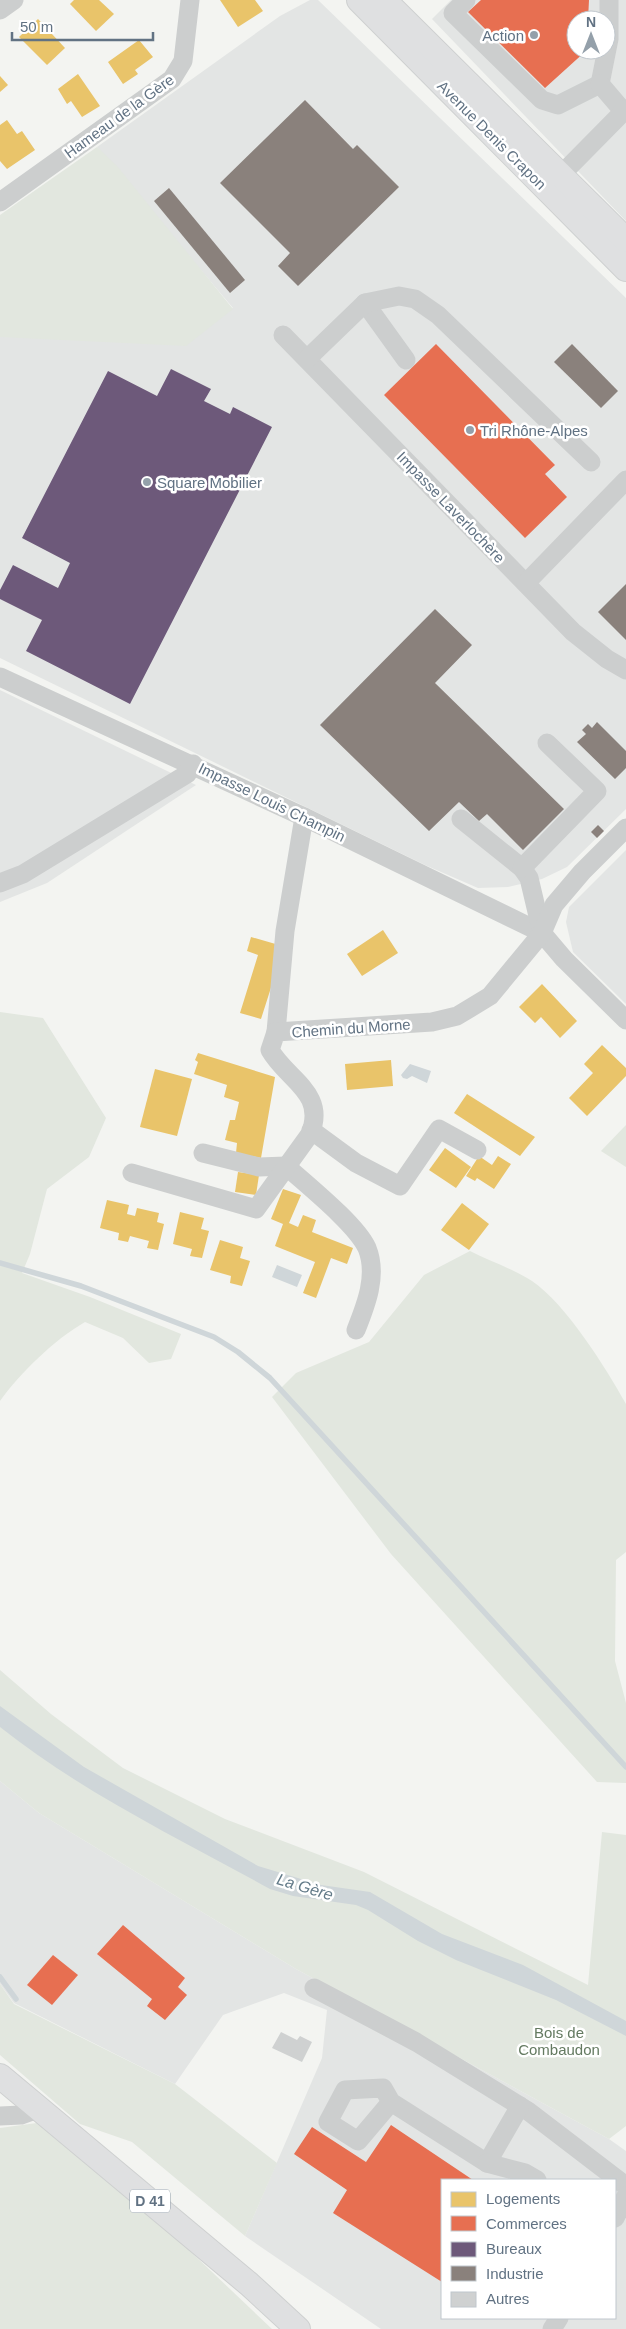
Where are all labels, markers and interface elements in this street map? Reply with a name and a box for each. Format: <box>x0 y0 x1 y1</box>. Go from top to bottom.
scale bar <box>12 10 154 42</box>
north arrow <box>566 10 616 60</box>
text: N <box>586 14 596 30</box>
text: 50 m <box>20 18 53 35</box>
place label: Action <box>482 27 524 44</box>
marker: Action <box>528 29 540 41</box>
street label: Hameau de la Gère <box>61 71 177 161</box>
street label: Avenue Denis Crapon <box>434 77 550 193</box>
place label: Tri Rhône-Alpes <box>480 422 588 439</box>
marker: Tri Rhône-Alpes <box>464 424 476 436</box>
street label: Impasse Laverlochère <box>394 448 508 566</box>
place label: Square Mobilier <box>157 474 262 491</box>
marker: Square Mobilier <box>141 476 153 488</box>
street label: Impasse Louis Champin <box>196 759 348 845</box>
street label: Chemin du Morne <box>291 1015 411 1041</box>
water label: La Gère <box>275 1870 335 1904</box>
park label: Bois de Combaudon <box>518 2024 600 2058</box>
legend <box>441 2179 616 2319</box>
road number: D 41 <box>130 2190 170 2212</box>
text: Logements <box>486 2190 560 2207</box>
text: Commerces <box>486 2215 567 2232</box>
text: Bureaux <box>486 2240 542 2257</box>
text: Industrie <box>486 2265 544 2282</box>
text: Autres <box>486 2290 529 2307</box>

